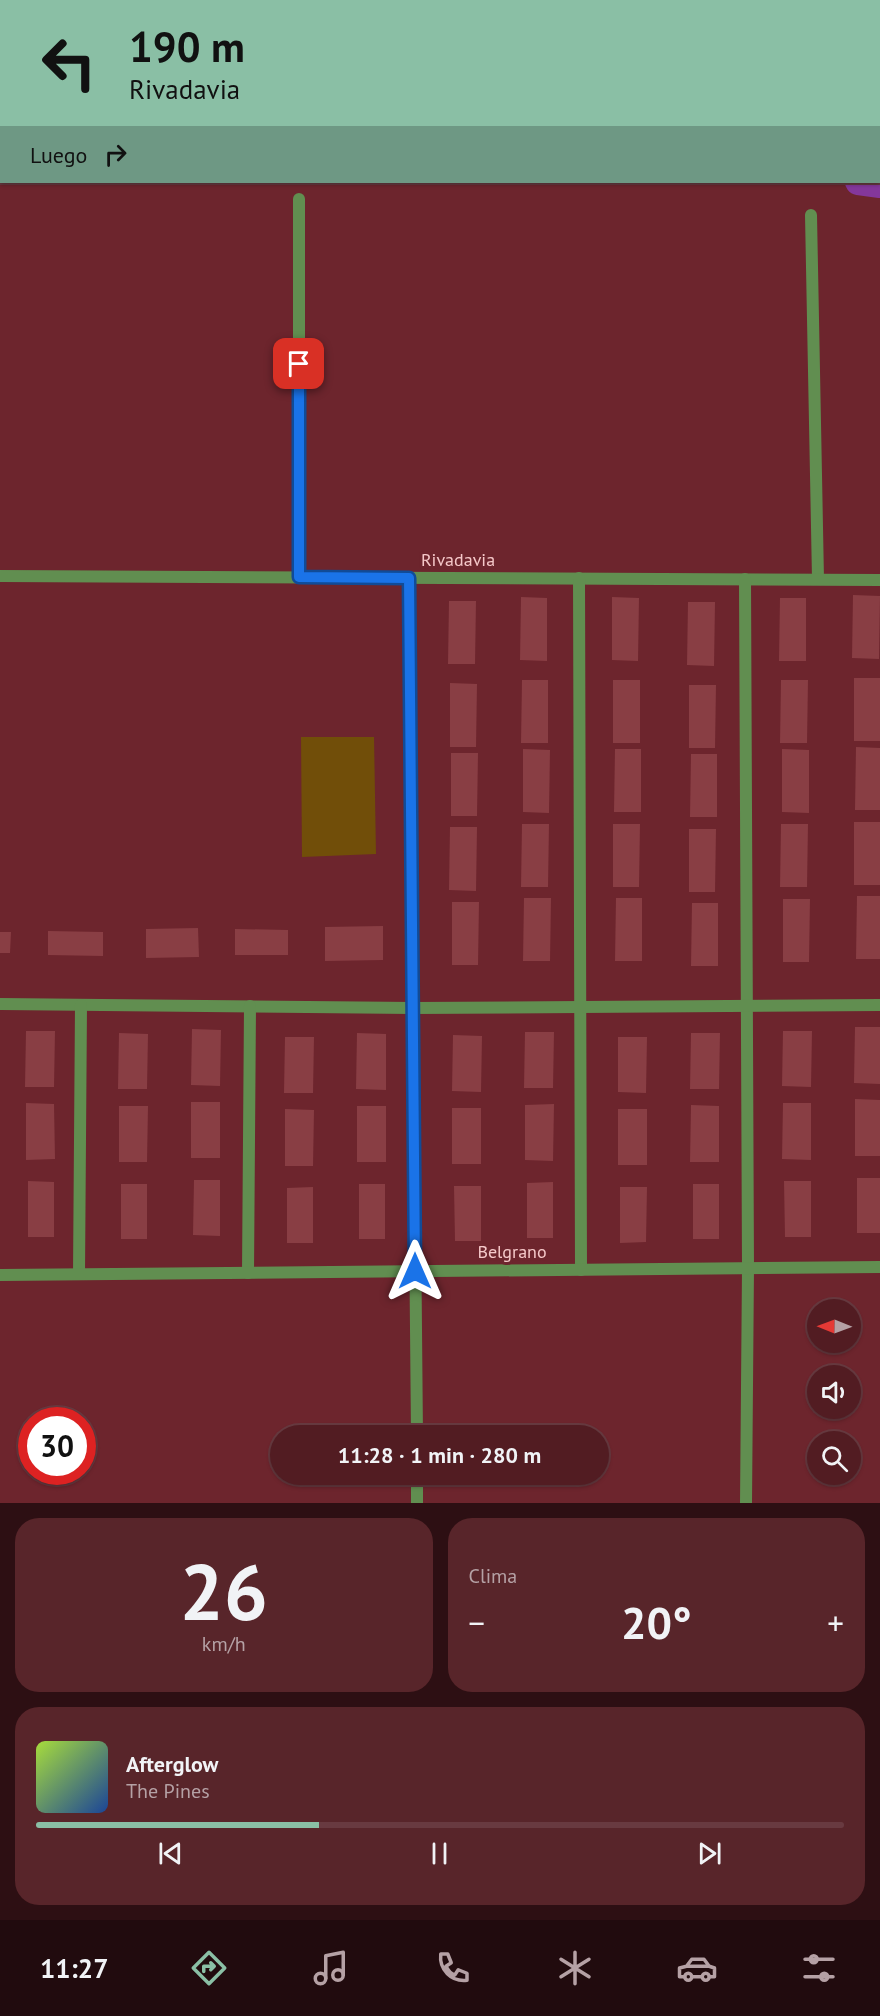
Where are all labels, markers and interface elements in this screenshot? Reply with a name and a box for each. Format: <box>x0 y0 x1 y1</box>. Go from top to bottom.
text: 190 m <box>129 19 245 74</box>
icon: left <box>30 24 108 102</box>
text: Rivadavia <box>129 72 240 106</box>
icon: right <box>99 138 132 171</box>
text: Luego <box>30 141 87 169</box>
pin <box>273 338 324 389</box>
icon: arrive <box>282 347 315 380</box>
street label: Rivadavia <box>421 548 495 571</box>
position arrow <box>383 1239 447 1303</box>
street label: Belgrano <box>477 1240 547 1263</box>
north arrow <box>807 1299 861 1353</box>
map controls <box>807 1299 861 1485</box>
button: sound <box>807 1365 861 1419</box>
speed limit sign: 30 <box>18 1407 96 1485</box>
button: search <box>807 1431 861 1485</box>
text: 11:28 · 1 min · 280 m <box>338 1441 541 1469</box>
text: 26 <box>180 1541 268 1642</box>
text: Clima <box>469 1563 517 1589</box>
text: 20° <box>621 1593 692 1651</box>
text: − <box>469 1601 485 1644</box>
text: + <box>827 1601 844 1644</box>
text: km/h <box>202 1631 246 1657</box>
text: Afterglow <box>126 1750 218 1778</box>
text: The Pines <box>126 1778 210 1804</box>
icon: previous <box>154 1837 187 1870</box>
icon: pause <box>423 1837 456 1870</box>
icon: next <box>693 1837 726 1870</box>
icon: directions <box>188 1947 230 1989</box>
icon: music <box>310 1947 352 1989</box>
icon: phone <box>432 1947 474 1989</box>
icon: climate <box>554 1947 596 1989</box>
icon: car <box>676 1947 718 1989</box>
icon: filters <box>798 1947 840 1989</box>
text: 11:27 <box>40 1951 108 1985</box>

